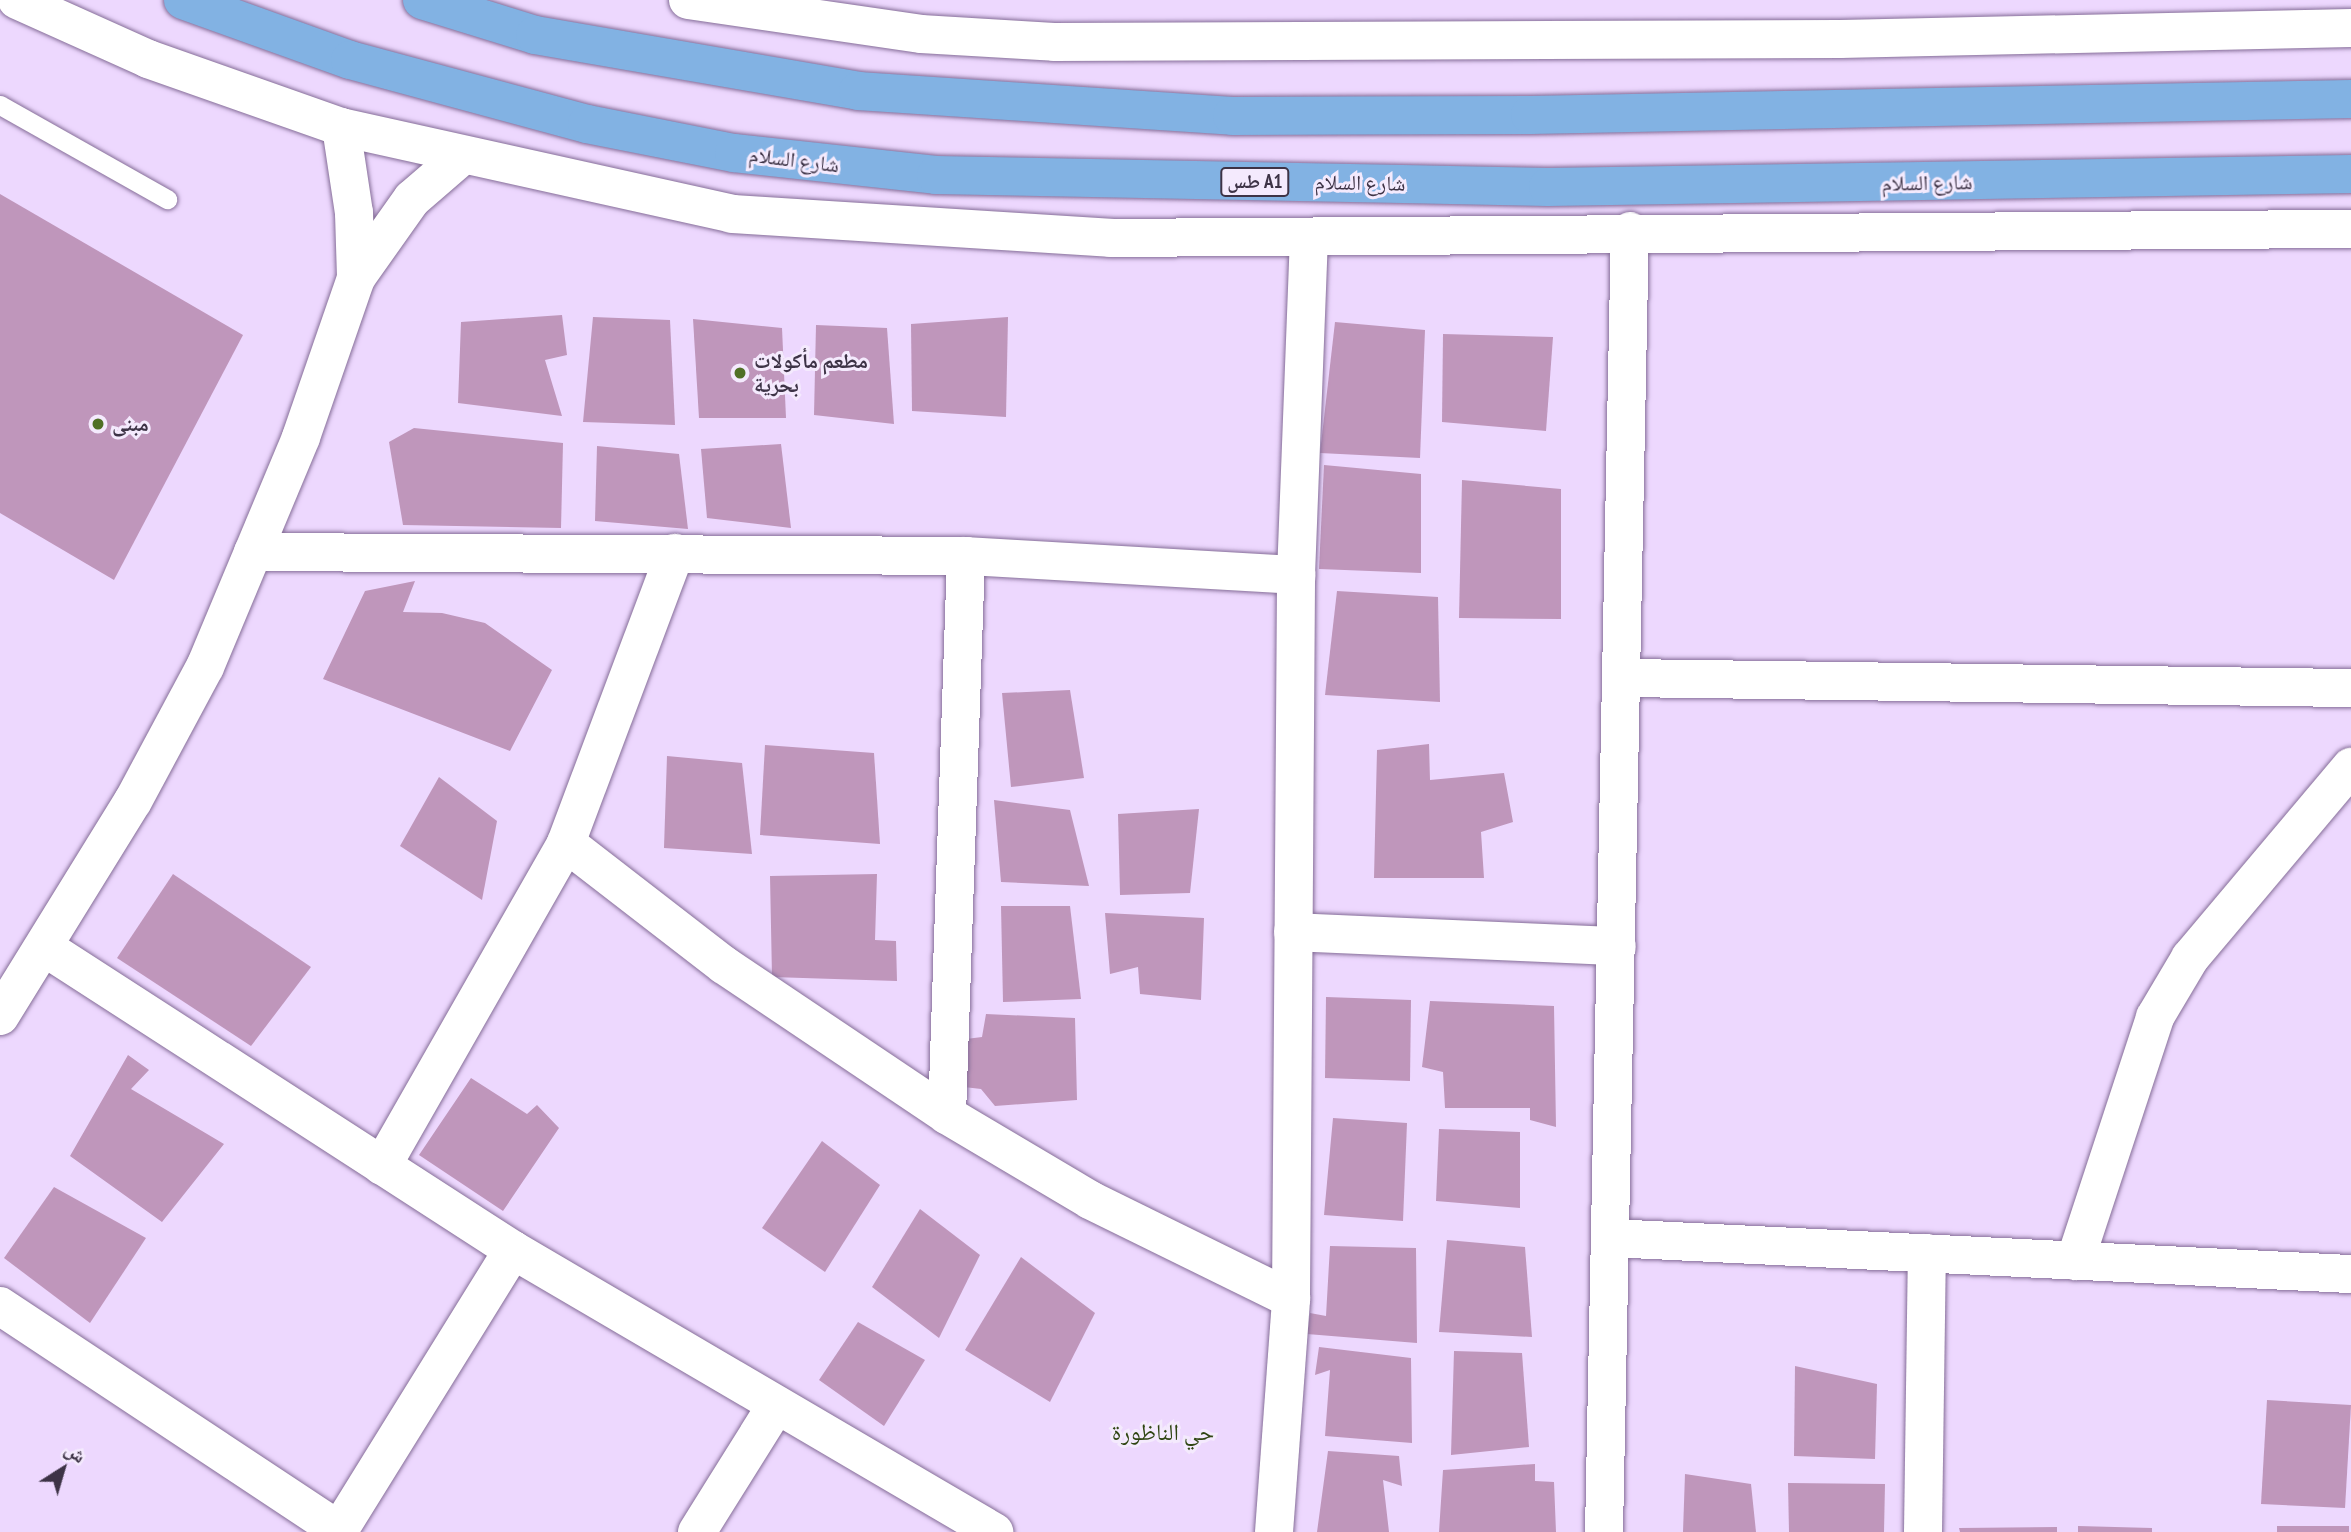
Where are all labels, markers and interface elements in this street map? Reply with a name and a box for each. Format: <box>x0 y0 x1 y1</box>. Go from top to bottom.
street label: شارع السلام <box>747 142 841 178</box>
road number: طس A1 <box>1220 166 1290 198</box>
street label: شارع السلام <box>1314 170 1406 196</box>
street label: شارع السلام <box>1881 170 1973 196</box>
place label: مطعم مأكولات بحرية <box>754 348 868 398</box>
marker: مطعم مأكولات بحرية <box>732 365 748 381</box>
place label: مبنى <box>112 411 149 437</box>
marker: مبنى <box>90 416 106 432</box>
district label: حي الناظورة <box>1112 1418 1214 1446</box>
north arrow <box>28 1434 98 1504</box>
text: ش <box>60 1437 91 1468</box>

